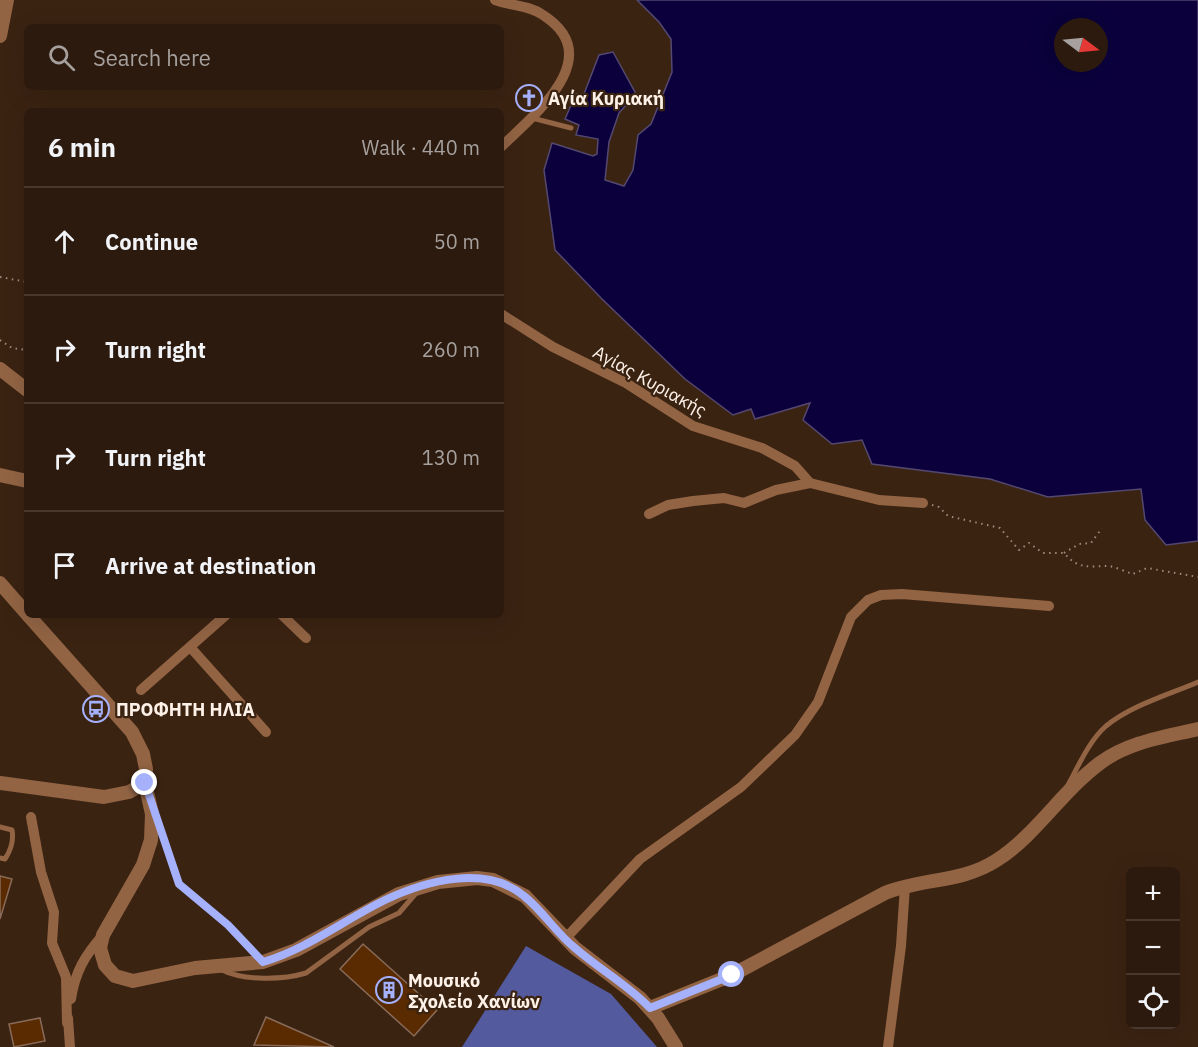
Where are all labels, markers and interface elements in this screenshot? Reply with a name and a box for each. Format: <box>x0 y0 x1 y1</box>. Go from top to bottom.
north arrow <box>1054 18 1108 72</box>
search box <box>24 24 504 90</box>
icon: search <box>45 41 78 74</box>
text: Search here <box>93 43 211 72</box>
church icon: Αγία Κυριακή <box>514 83 544 113</box>
place label: Αγία Κυριακή <box>548 87 664 110</box>
text: 6 min <box>48 130 116 164</box>
text: Walk · 440 m <box>362 134 480 161</box>
icon: ahead <box>48 225 81 258</box>
text: Continue <box>105 227 198 256</box>
text: 50 m <box>434 228 480 255</box>
icon: right <box>48 333 81 366</box>
text: Turn right <box>105 335 206 364</box>
text: 260 m <box>422 336 480 363</box>
street label: Αγίας Κυριακής <box>589 340 711 422</box>
icon: right <box>48 441 81 474</box>
text: Turn right <box>105 443 206 472</box>
text: 130 m <box>422 444 480 471</box>
icon: arrive <box>48 549 81 582</box>
text: Arrive at destination <box>105 551 316 580</box>
bus stop icon: ΠΡΟΦΗΤΗ ΗΛΙΑ <box>81 694 111 724</box>
place label: ΠΡΟΦΗΤΗ ΗΛΙΑ <box>116 698 255 721</box>
route end <box>131 769 157 795</box>
map controls <box>1126 867 1180 1029</box>
button: + <box>1126 867 1180 921</box>
button: − <box>1126 921 1180 975</box>
route start <box>718 961 744 987</box>
place label: Μουσικό Σχολείο Χανίων <box>408 969 540 1013</box>
building icon: Μουσικό Σχολείο Χανίων <box>374 975 404 1005</box>
button: locate <box>1126 975 1180 1029</box>

